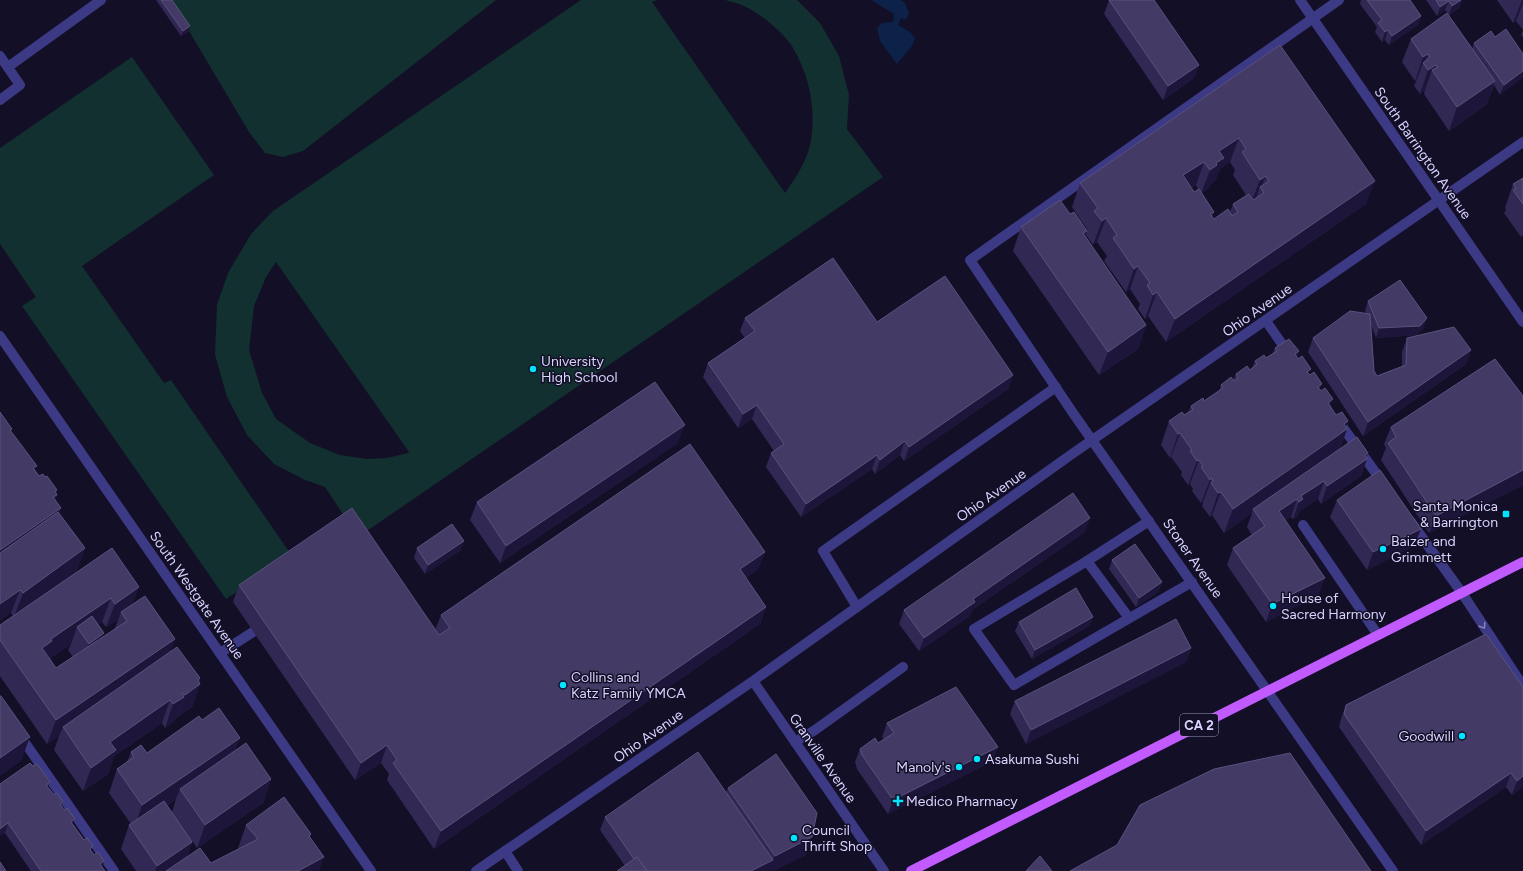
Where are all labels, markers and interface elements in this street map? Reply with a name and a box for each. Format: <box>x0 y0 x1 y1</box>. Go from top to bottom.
street label: South Barrington Avenue <box>1370 84 1475 223</box>
street label: Ohio Avenue <box>1219 280 1296 341</box>
place label: University High School <box>541 353 618 386</box>
marker: University High School <box>528 364 538 374</box>
street label: Ohio Avenue <box>953 465 1030 526</box>
place label: Santa Monica & Barrington <box>1413 498 1498 531</box>
marker: Santa Monica & Barrington <box>1501 509 1511 519</box>
street label: Stoner Avenue <box>1159 515 1226 602</box>
street label: South Westgate Avenue <box>146 528 247 663</box>
place label: Baizer and Grimmett <box>1391 533 1456 566</box>
marker: Baizer and Grimmett <box>1378 544 1388 554</box>
place label: House of Sacred Harmony <box>1281 590 1386 623</box>
marker: House of Sacred Harmony <box>1268 601 1278 611</box>
one-way arrow <box>1479 621 1486 628</box>
place label: Collins and Katz Family YMCA <box>571 669 686 702</box>
marker: Collins and Katz Family YMCA <box>558 680 568 690</box>
street label: Ohio Avenue <box>610 706 687 767</box>
street label: Granville Avenue <box>785 710 860 807</box>
road number: CA 2 <box>1180 714 1218 736</box>
place label: Goodwill <box>1399 728 1454 745</box>
marker: Goodwill <box>1457 731 1467 741</box>
place label: Asakuma Sushi <box>985 751 1079 768</box>
marker: Asakuma Sushi <box>972 754 982 764</box>
place label: Manoly's <box>896 759 951 776</box>
marker: Manoly's <box>954 762 964 772</box>
place label: Medico Pharmacy <box>906 793 1018 810</box>
marker: Medico Pharmacy <box>893 796 903 806</box>
place label: Council Thrift Shop <box>802 822 872 855</box>
marker: Council Thrift Shop <box>789 833 799 843</box>

